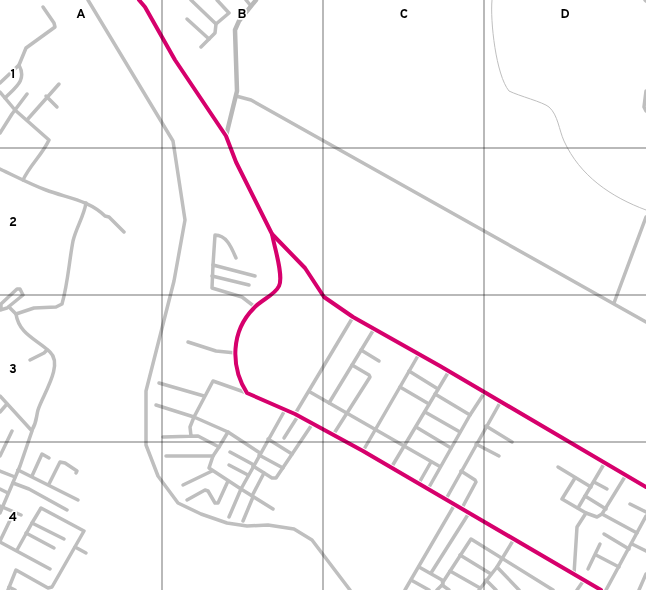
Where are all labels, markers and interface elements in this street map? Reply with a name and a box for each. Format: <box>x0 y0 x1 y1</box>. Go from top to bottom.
text: A <box>76 7 86 23</box>
text: B <box>238 7 247 23</box>
text: C <box>400 7 408 23</box>
text: D <box>560 7 570 23</box>
text: 1 <box>10 67 16 83</box>
text: 2 <box>9 215 17 231</box>
text: 3 <box>9 362 17 378</box>
text: 4 <box>9 510 17 526</box>

